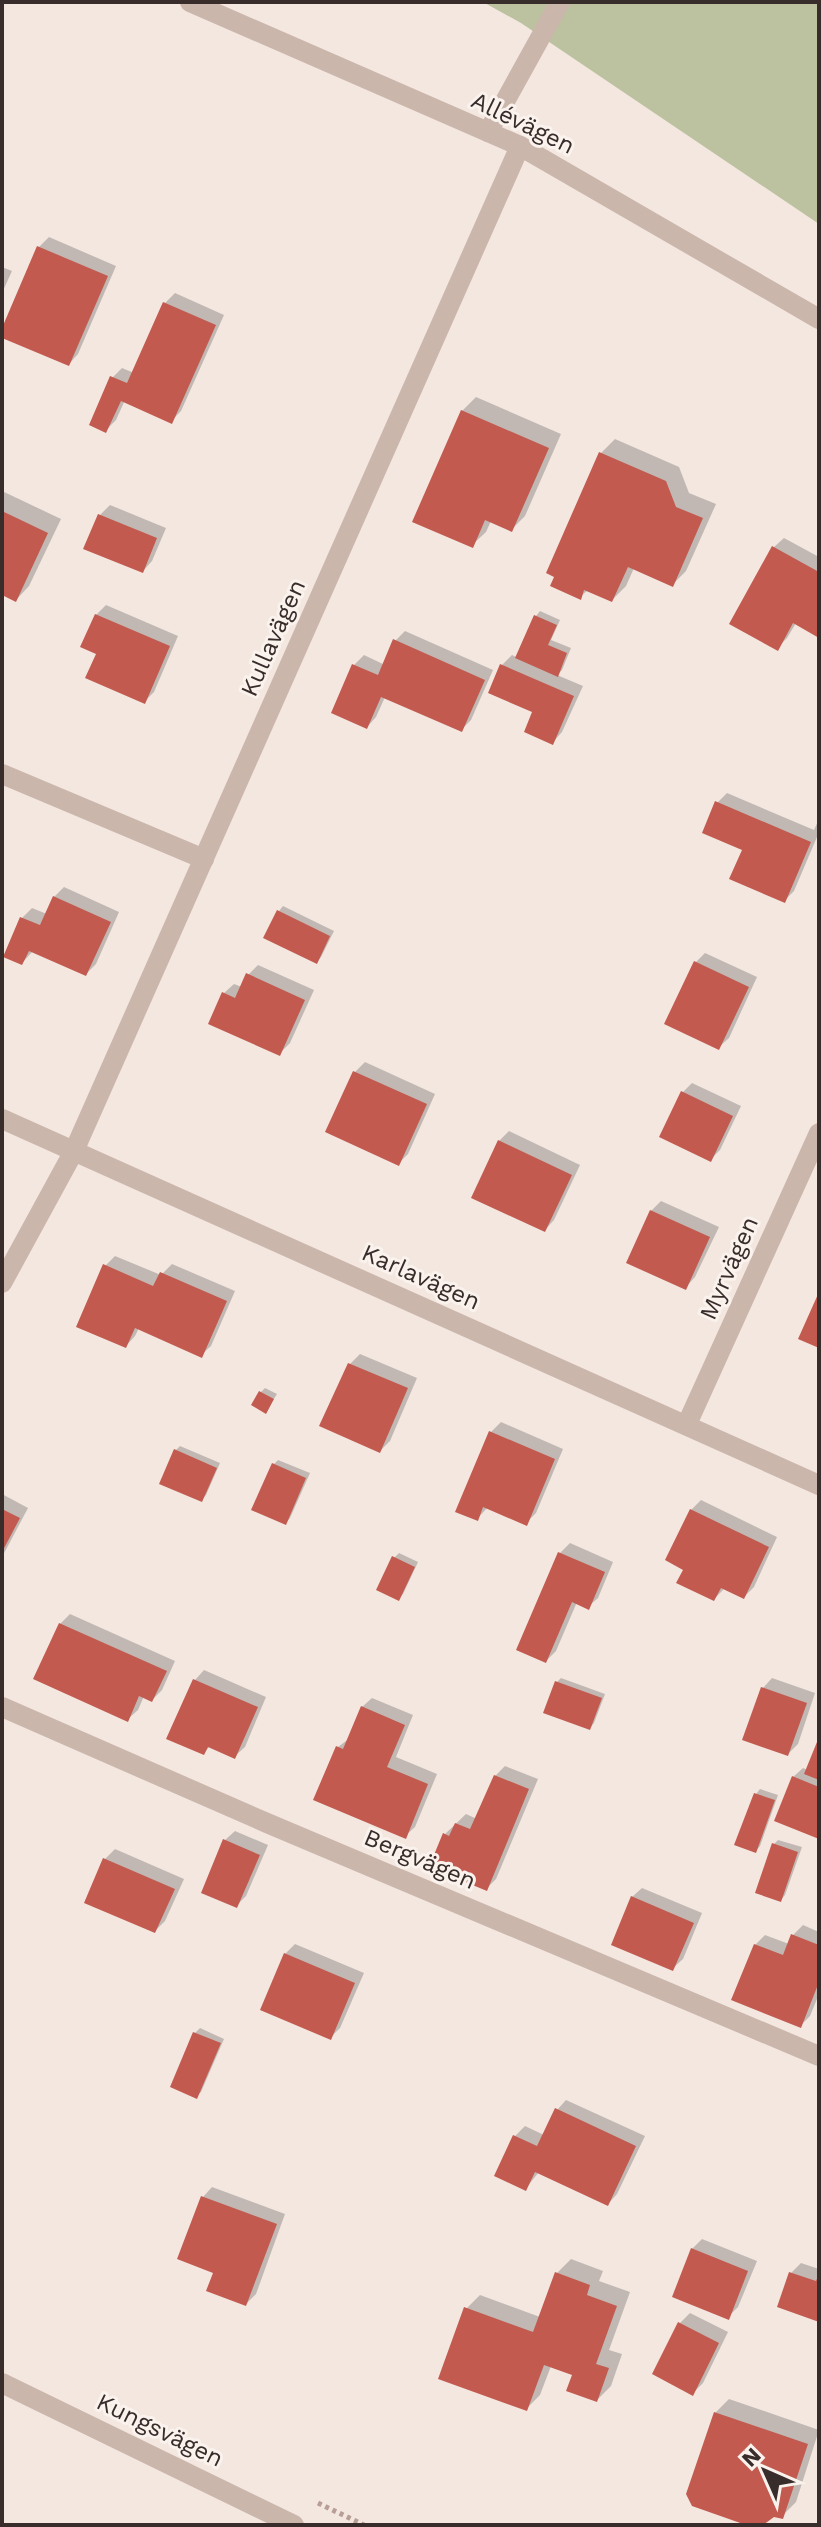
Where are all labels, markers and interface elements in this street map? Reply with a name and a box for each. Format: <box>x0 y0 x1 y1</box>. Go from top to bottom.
street label: Allévägen <box>467 86 579 160</box>
street label: Kullavägen <box>235 575 311 701</box>
street label: Myrvägen <box>694 1212 764 1324</box>
street label: Karlavägen <box>358 1238 484 1316</box>
street label: Bergvägen <box>360 1823 480 1895</box>
street label: Kungsvägen <box>92 2387 228 2473</box>
north arrow <box>725 2431 805 2511</box>
text: N <box>737 2443 766 2472</box>

